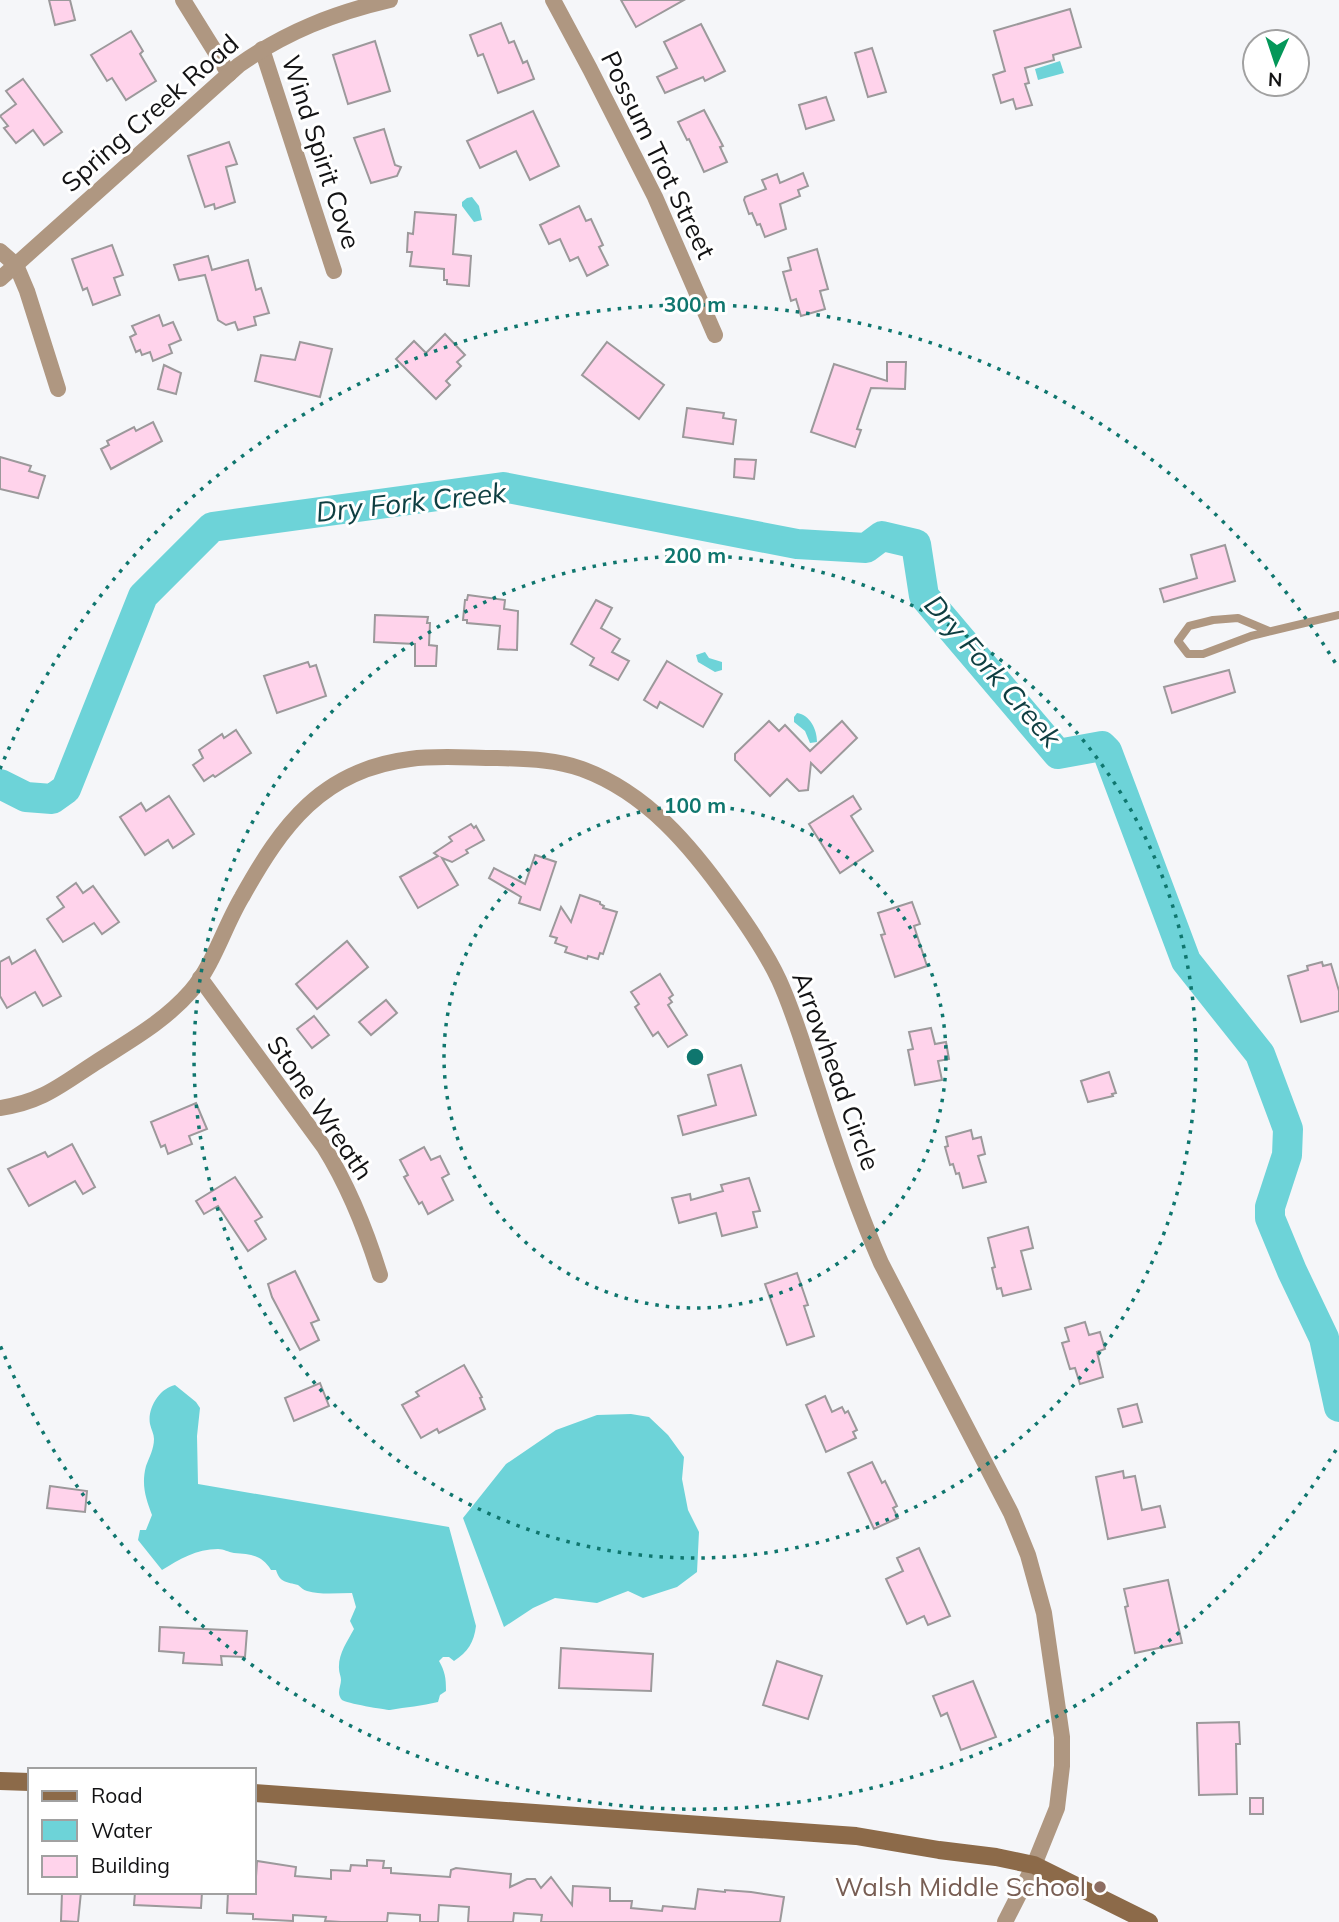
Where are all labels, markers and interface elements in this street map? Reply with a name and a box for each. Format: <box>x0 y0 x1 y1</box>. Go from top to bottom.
street label: Spring Creek Road <box>54 27 245 199</box>
north arrow <box>1241 28 1311 98</box>
street label: Possum Trot Street <box>594 45 723 264</box>
street label: Wind Spirit Cove <box>275 51 368 253</box>
text: N <box>1267 68 1283 92</box>
text: 300 m <box>664 291 726 317</box>
water label: Dry Fork Creek <box>314 474 509 529</box>
text: 200 m <box>664 542 726 568</box>
water label: Dry Fork Creek <box>917 587 1070 755</box>
text: 100 m <box>664 792 726 818</box>
street label: Arrowhead Circle <box>785 967 888 1175</box>
street label: Stone Wreath <box>260 1029 381 1186</box>
centre of rings <box>683 1045 707 1069</box>
legend <box>28 1768 256 1894</box>
text: Road <box>91 1782 142 1808</box>
text: Water <box>91 1817 152 1843</box>
text: Building <box>91 1852 170 1878</box>
place label: Walsh Middle School <box>835 1870 1086 1903</box>
marker: Walsh Middle School <box>1092 1879 1108 1895</box>

